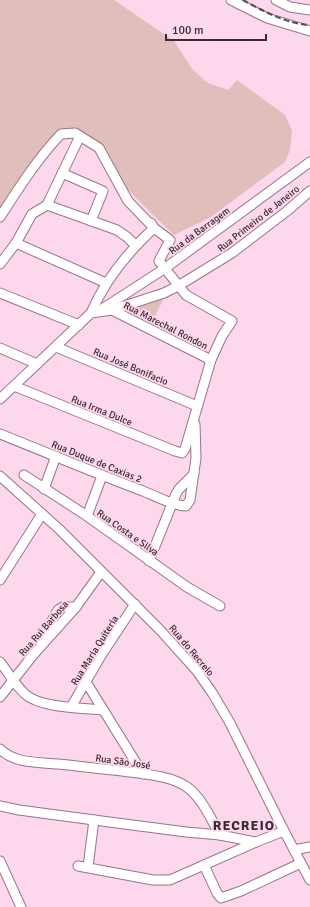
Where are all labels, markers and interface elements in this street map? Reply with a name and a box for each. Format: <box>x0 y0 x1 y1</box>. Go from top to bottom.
scale bar <box>166 16 266 42</box>
text: 100 m <box>172 23 204 38</box>
street label: Rua Primeiro de Janeiro <box>215 183 302 255</box>
street label: Rua da Barragem <box>167 205 233 257</box>
street label: Rua Marechal Rondon <box>121 299 210 352</box>
street label: Rua José Bonifacio <box>91 346 170 388</box>
street label: Rua Irma Dulce <box>69 393 134 429</box>
street label: Rua Duque de Caxias 2 <box>50 438 144 486</box>
street label: Rua Costa e Silva <box>94 507 161 559</box>
street label: Rua Rui Barbosa <box>16 599 71 659</box>
street label: Rua Maria Quiteria <box>69 613 121 688</box>
street label: Rua do Recreio <box>166 623 216 679</box>
street label: Rua São José <box>94 752 151 772</box>
district label: RECREIO <box>213 817 275 834</box>

